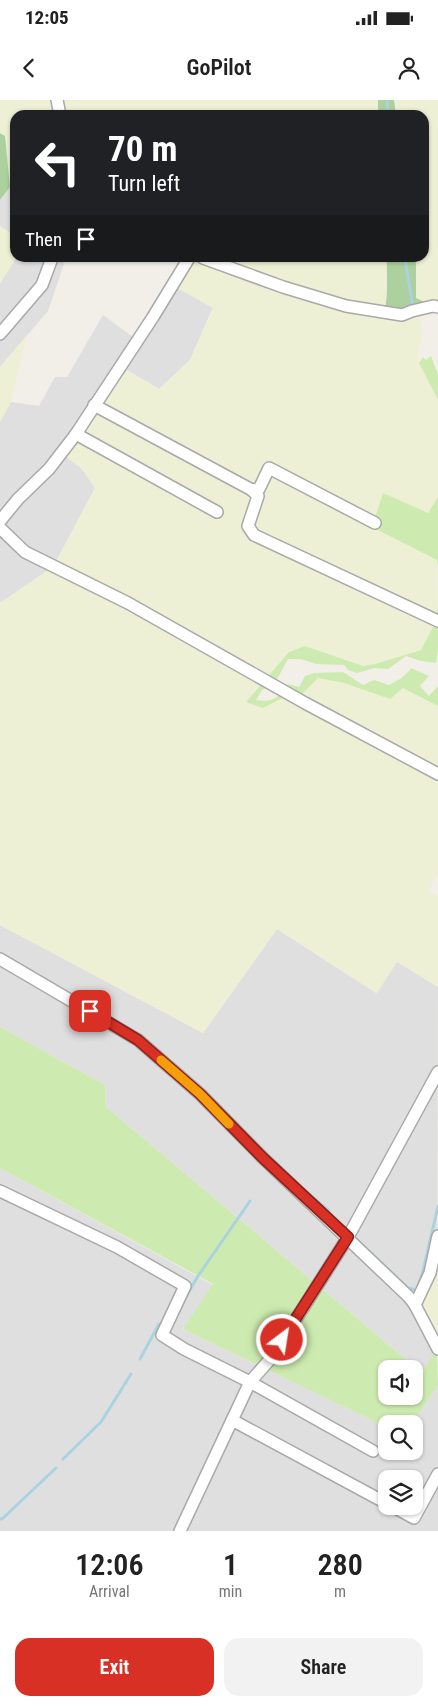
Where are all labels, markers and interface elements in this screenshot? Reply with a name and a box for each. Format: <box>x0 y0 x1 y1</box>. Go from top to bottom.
text: 12:05 <box>25 6 69 29</box>
icon: back <box>15 54 43 82</box>
icon: person <box>395 54 423 82</box>
text: GoPilot <box>187 55 251 80</box>
text: 70 m <box>108 129 177 170</box>
icon: left <box>25 130 90 195</box>
text: Turn left <box>108 171 180 196</box>
icon: arrive <box>72 225 100 253</box>
text: Then <box>25 228 62 251</box>
pin <box>69 990 111 1032</box>
icon: arrive <box>76 997 104 1025</box>
position arrow <box>255 1313 307 1365</box>
map controls <box>378 1360 423 1515</box>
button: sound <box>378 1360 423 1405</box>
button: search <box>378 1415 423 1460</box>
button: layers <box>378 1470 423 1515</box>
text: 12:06 <box>75 1547 144 1582</box>
text: 1 <box>223 1547 238 1582</box>
text: 280 <box>317 1547 363 1582</box>
text: Arrival <box>89 1582 130 1601</box>
text: min <box>219 1582 242 1601</box>
text: m <box>334 1582 346 1601</box>
button: Exit <box>15 1638 214 1696</box>
button: Share <box>224 1638 423 1696</box>

